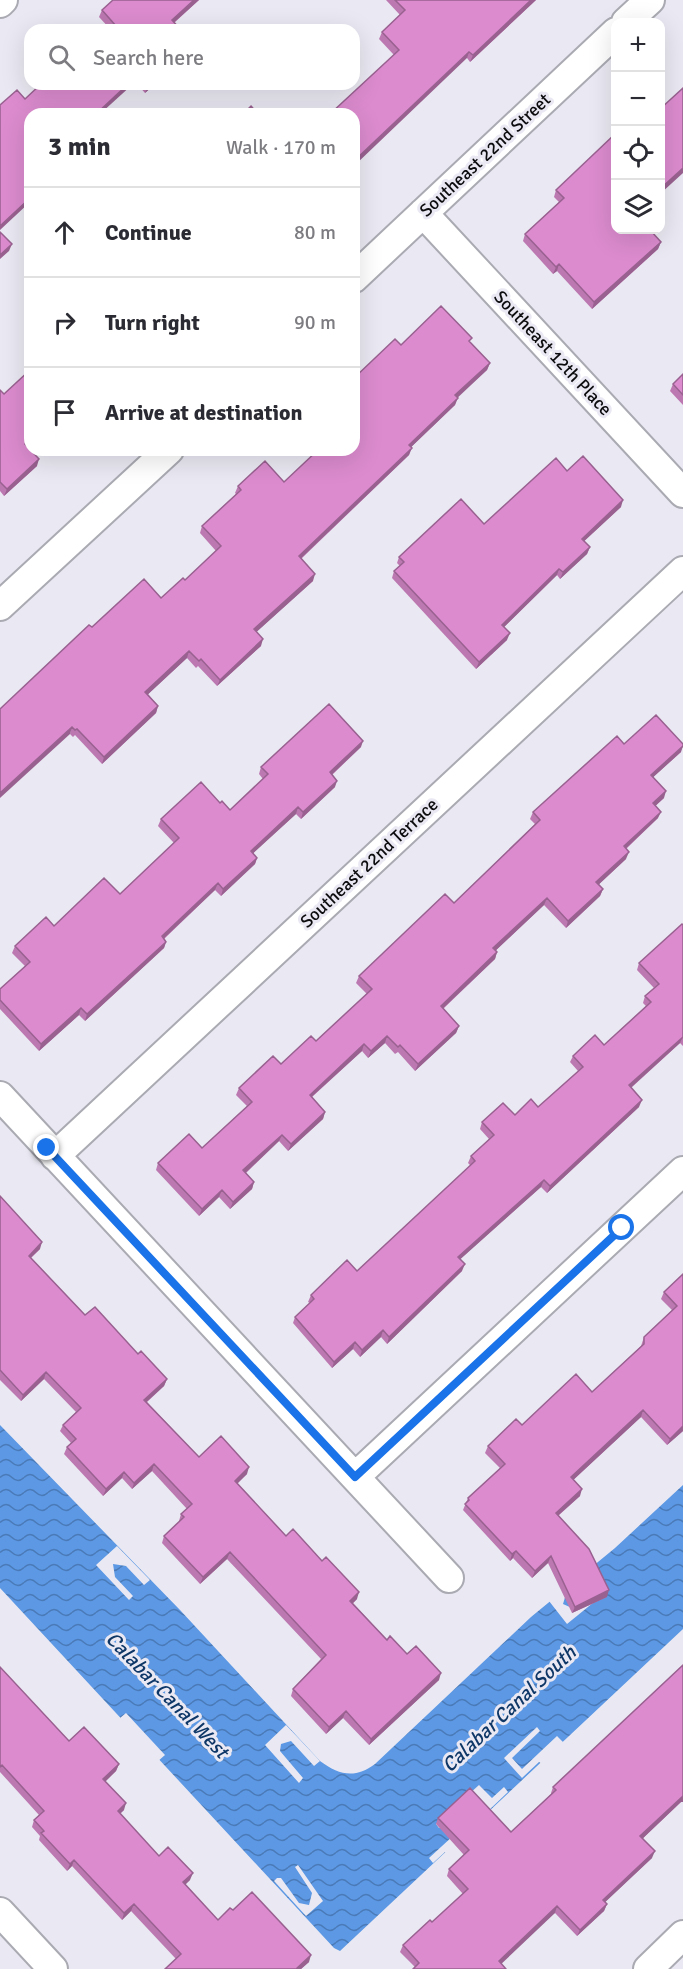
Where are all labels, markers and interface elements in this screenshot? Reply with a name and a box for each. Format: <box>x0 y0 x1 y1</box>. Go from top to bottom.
map controls <box>611 18 665 234</box>
button: + <box>611 18 665 72</box>
search box <box>24 24 360 90</box>
icon: search <box>45 41 78 74</box>
text: Search here <box>93 44 204 71</box>
button: − <box>611 72 665 126</box>
street label: Southeast 22nd Street <box>415 89 555 221</box>
button: locate <box>611 126 665 180</box>
text: 3 min <box>48 131 111 163</box>
text: Walk · 170 m <box>226 135 336 160</box>
button: layers <box>611 180 665 234</box>
icon: ahead <box>48 216 81 249</box>
text: Continue <box>105 219 192 246</box>
text: 80 m <box>294 220 336 245</box>
street label: Southeast 12th Place <box>489 286 617 420</box>
icon: right <box>48 306 81 339</box>
text: Turn right <box>105 309 200 336</box>
text: 90 m <box>294 310 336 335</box>
icon: arrive <box>48 396 81 429</box>
text: Arrive at destination <box>105 399 302 426</box>
street label: Southeast 22nd Terrace <box>296 793 442 933</box>
route end <box>33 1134 59 1160</box>
route start <box>608 1214 634 1240</box>
water label: Calabar Canal West <box>100 1627 235 1765</box>
water label: Calabar Canal South <box>437 1640 582 1778</box>

